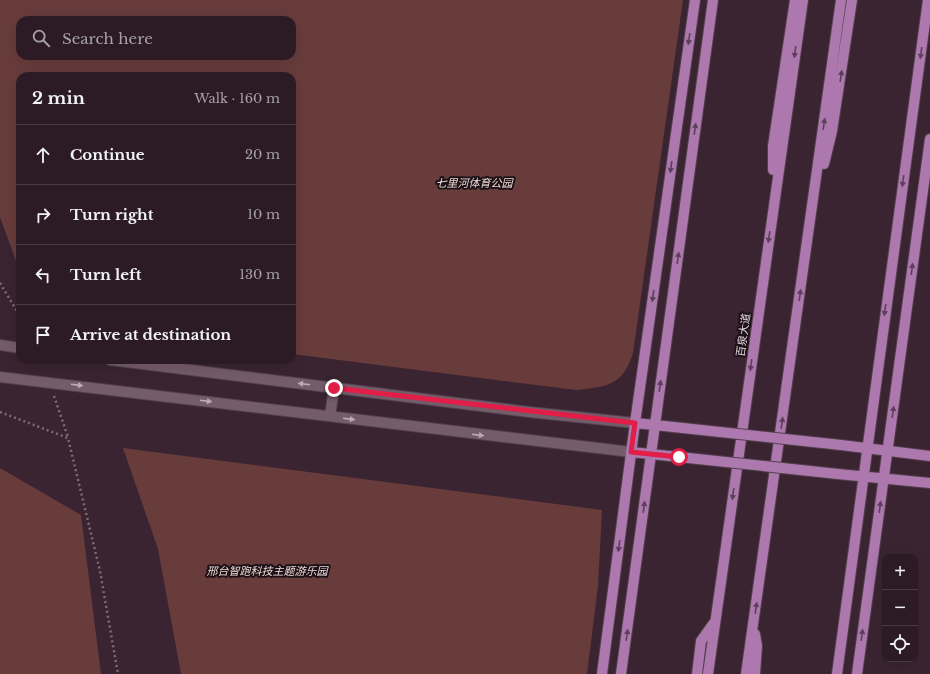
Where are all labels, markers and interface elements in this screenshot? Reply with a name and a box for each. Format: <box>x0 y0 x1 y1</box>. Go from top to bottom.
search box <box>16 16 296 60</box>
icon: search <box>30 27 52 49</box>
text: Search here <box>62 29 153 48</box>
one-way arrow <box>686 33 692 45</box>
one-way arrow <box>792 46 798 59</box>
one-way arrow <box>918 46 924 59</box>
one-way arrow <box>838 70 844 82</box>
text: 2 min <box>32 88 85 109</box>
text: Walk · 160 m <box>194 90 280 107</box>
one-way arrow <box>821 118 827 130</box>
one-way arrow <box>692 123 698 135</box>
icon: ahead <box>32 144 54 166</box>
text: Continue <box>70 145 145 164</box>
text: 20 m <box>245 146 280 163</box>
one-way arrow <box>668 161 674 173</box>
one-way arrow <box>900 175 906 187</box>
park label: 七里河体育公园 <box>436 176 514 190</box>
icon: right <box>32 204 54 226</box>
text: Turn right <box>70 205 153 224</box>
text: 10 m <box>247 206 280 223</box>
one-way arrow <box>766 231 772 243</box>
one-way arrow <box>675 252 681 264</box>
one-way arrow <box>909 263 915 275</box>
icon: left <box>32 264 54 286</box>
text: Turn left <box>70 265 141 284</box>
text: 130 m <box>239 266 280 283</box>
one-way arrow <box>797 289 803 301</box>
one-way arrow <box>650 290 656 302</box>
one-way arrow <box>882 304 888 316</box>
street label: 百泉大道 <box>733 312 753 358</box>
icon: arrive <box>32 324 54 346</box>
text: Arrive at destination <box>70 325 231 344</box>
one-way arrow <box>748 359 754 371</box>
route end <box>325 379 343 397</box>
one-way arrow <box>657 380 663 392</box>
one-way arrow <box>298 381 310 387</box>
one-way arrow <box>71 382 83 388</box>
one-way arrow <box>200 398 212 404</box>
one-way arrow <box>890 406 896 418</box>
one-way arrow <box>343 416 355 422</box>
one-way arrow <box>779 417 785 430</box>
one-way arrow <box>472 432 484 438</box>
route start <box>670 448 688 466</box>
one-way arrow <box>730 488 736 500</box>
one-way arrow <box>641 500 647 513</box>
one-way arrow <box>877 500 883 513</box>
one-way arrow <box>616 540 622 552</box>
map controls <box>882 554 918 662</box>
button: + <box>882 554 918 590</box>
park label: 邢台智跑科技主题游乐园 <box>207 564 329 578</box>
button: − <box>882 590 918 626</box>
one-way arrow <box>753 602 759 614</box>
button: locate <box>882 626 918 662</box>
one-way arrow <box>624 629 630 641</box>
one-way arrow <box>859 629 865 641</box>

